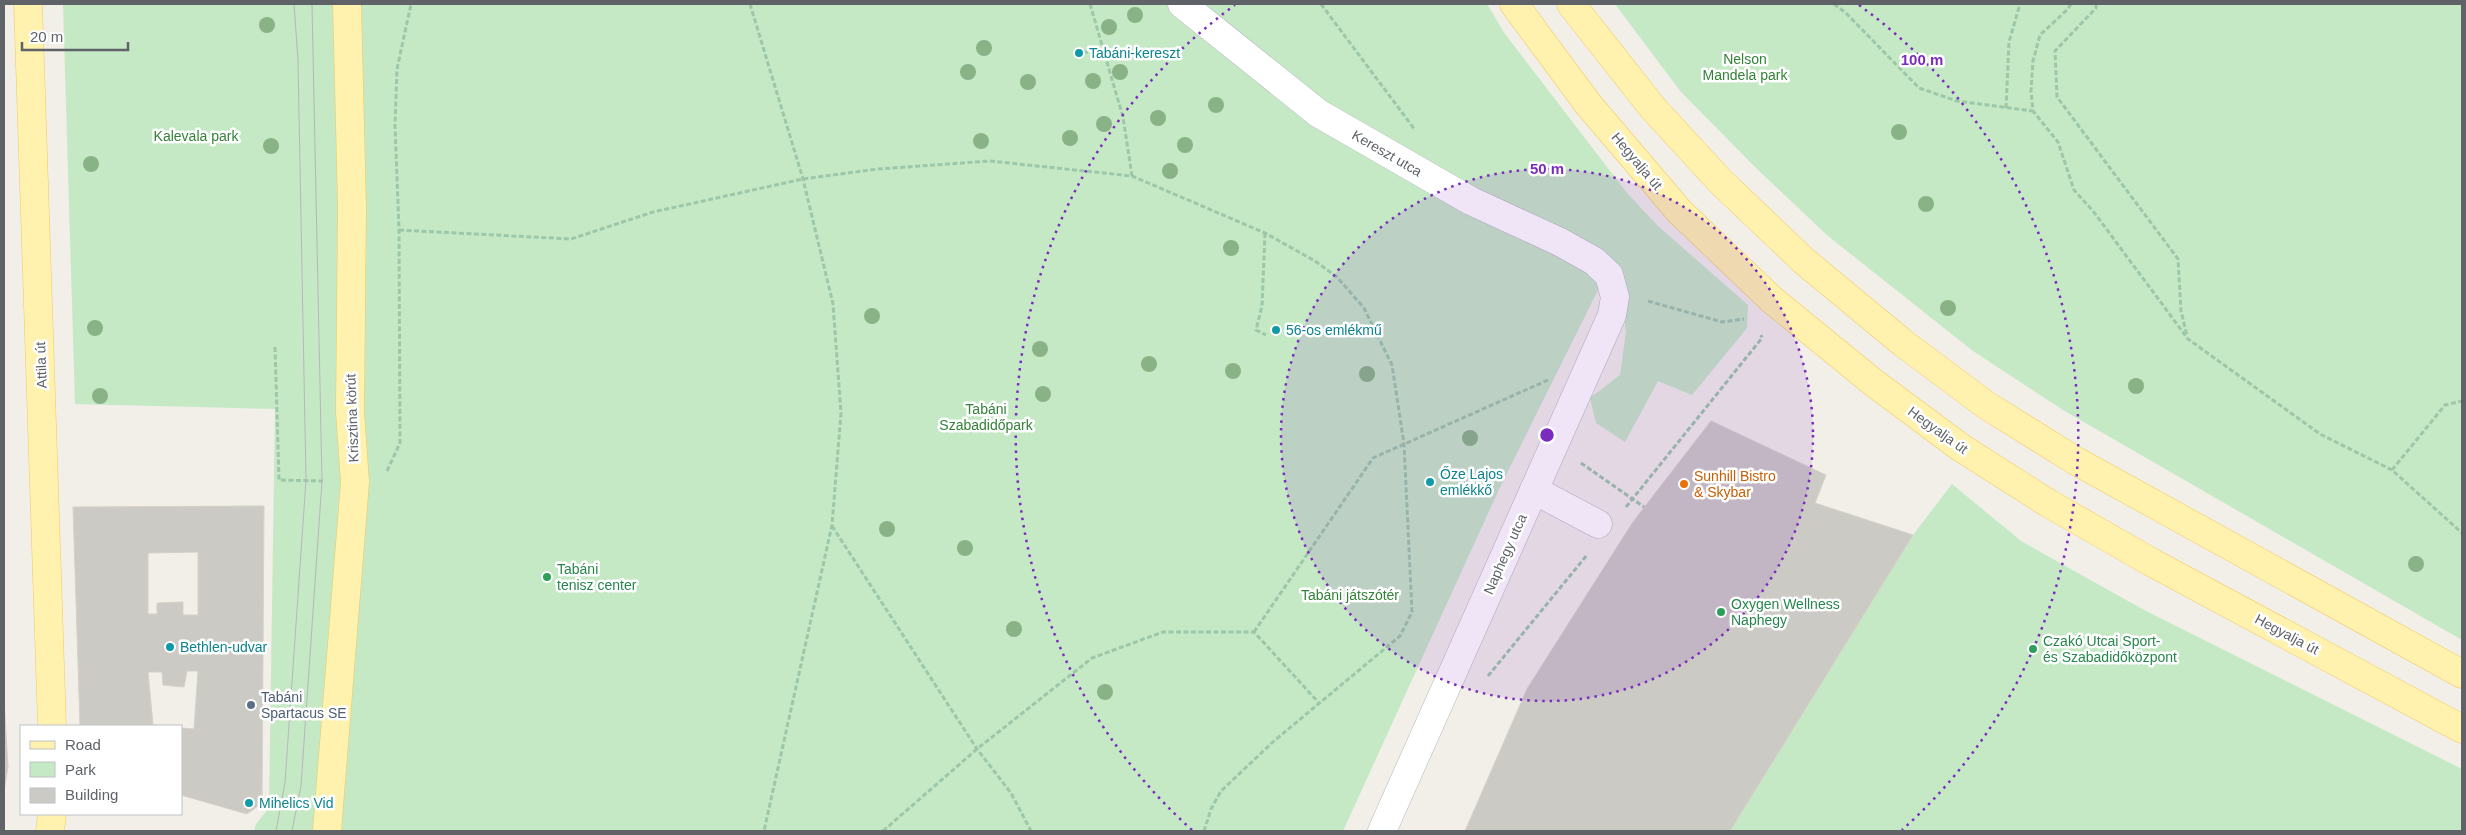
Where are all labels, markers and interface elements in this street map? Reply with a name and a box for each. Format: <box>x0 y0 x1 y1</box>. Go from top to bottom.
scale bar <box>22 20 129 52</box>
text: 20 m <box>30 28 63 45</box>
place label: Tabáni-kereszt <box>1089 45 1180 61</box>
marker: Tabáni-kereszt <box>1073 47 1085 59</box>
park label: Nelson Mandela park <box>1703 51 1788 83</box>
text: 100 m <box>1901 51 1943 68</box>
street label: Kereszt utca <box>1349 127 1425 179</box>
park label: Kalevala park <box>154 128 239 144</box>
street label: Hegyalja út <box>1608 129 1666 193</box>
text: 50 m <box>1530 160 1564 177</box>
place label: 56-os emlékmű <box>1286 322 1382 338</box>
marker: 56-os emlékmű <box>1270 324 1282 336</box>
street label: Attila út <box>32 341 50 389</box>
street label: Krisztina körút <box>342 373 362 463</box>
park label: Tabáni Szabadidőpark <box>939 401 1034 433</box>
street label: Hegyalja út <box>1905 403 1971 457</box>
centre of rings <box>1538 426 1556 444</box>
place label: Őze Lajos emlékkő <box>1440 466 1503 498</box>
place label: Sunhill Bistro & Skybar <box>1694 468 1776 500</box>
marker: Őze Lajos emlékkő <box>1424 476 1436 488</box>
marker: Sunhill Bistro & Skybar <box>1678 478 1690 490</box>
street label: Naphegy utca <box>1480 511 1530 597</box>
place label: Tabáni tenisz center <box>557 561 637 593</box>
marker: Tabáni tenisz center <box>541 571 553 583</box>
park label: Tabáni játszótér <box>1301 587 1399 603</box>
place label: Oxygen Wellness Naphegy <box>1731 596 1840 628</box>
marker: Oxygen Wellness Naphegy <box>1715 606 1727 618</box>
street label: Hegyalja út <box>2252 610 2322 658</box>
place label: Czakó Utcai Sport- és Szabadidőközpont <box>2043 633 2177 665</box>
place label: Bethlen-udvar <box>180 639 268 655</box>
marker: Bethlen-udvar <box>164 641 176 653</box>
marker: Czakó Utcai Sport- és Szabadidőközpont <box>2027 643 2039 655</box>
place label: Tabáni Spartacus SE <box>261 689 347 721</box>
marker: Tabáni Spartacus SE <box>245 699 257 711</box>
legend <box>20 725 182 815</box>
text: Road <box>65 736 101 753</box>
text: Park <box>65 761 96 778</box>
text: Building <box>65 786 118 803</box>
place label: Mihelics Vid <box>259 795 333 811</box>
marker: Mihelics Vid <box>243 797 255 809</box>

